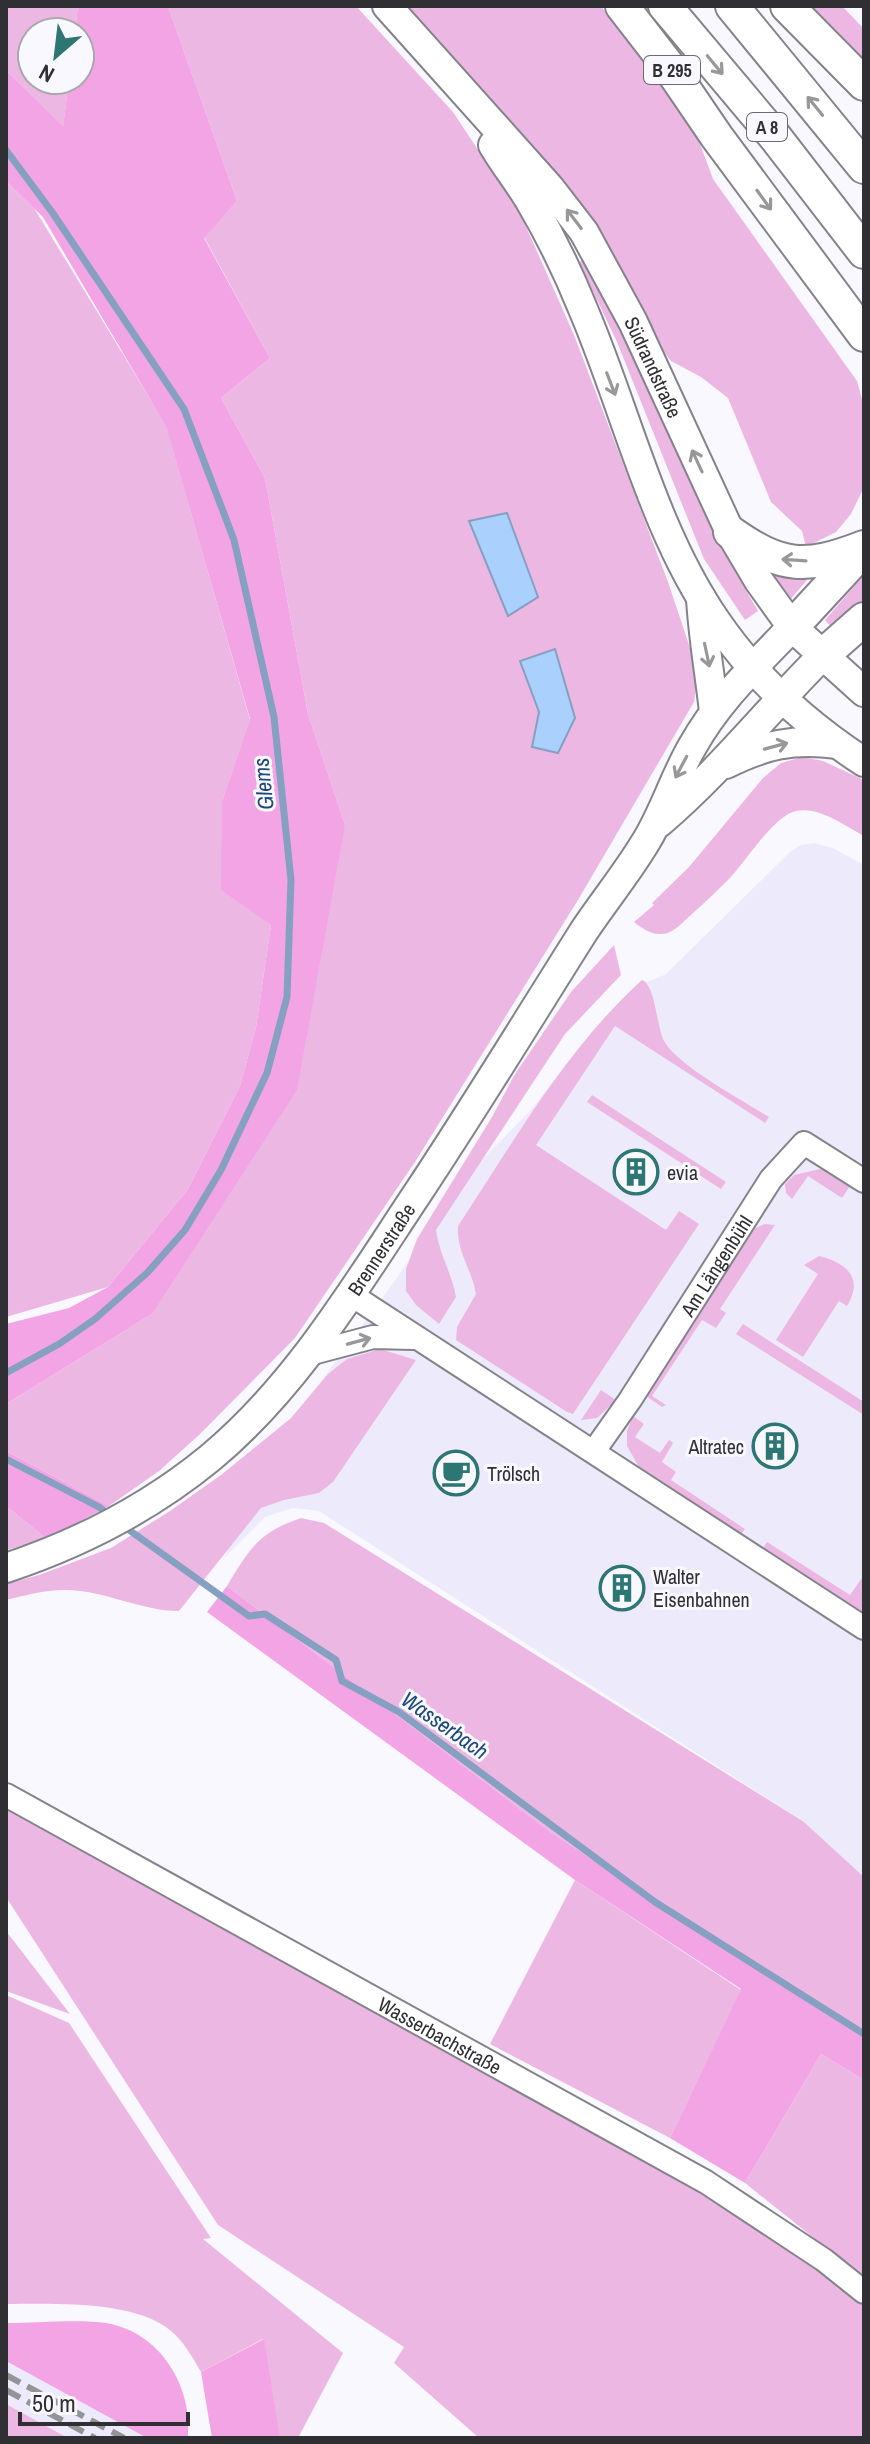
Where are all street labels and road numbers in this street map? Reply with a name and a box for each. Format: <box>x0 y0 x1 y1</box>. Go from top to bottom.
road number: B 295 <box>644 56 700 84</box>
road number: A 8 <box>747 113 787 141</box>
street label: Südrandstraße <box>619 312 689 422</box>
street label: Brennerstraße <box>341 1198 421 1300</box>
street label: Am Längenbühl <box>673 1210 758 1322</box>
street label: Wasserbachstraße <box>374 1990 507 2080</box>

